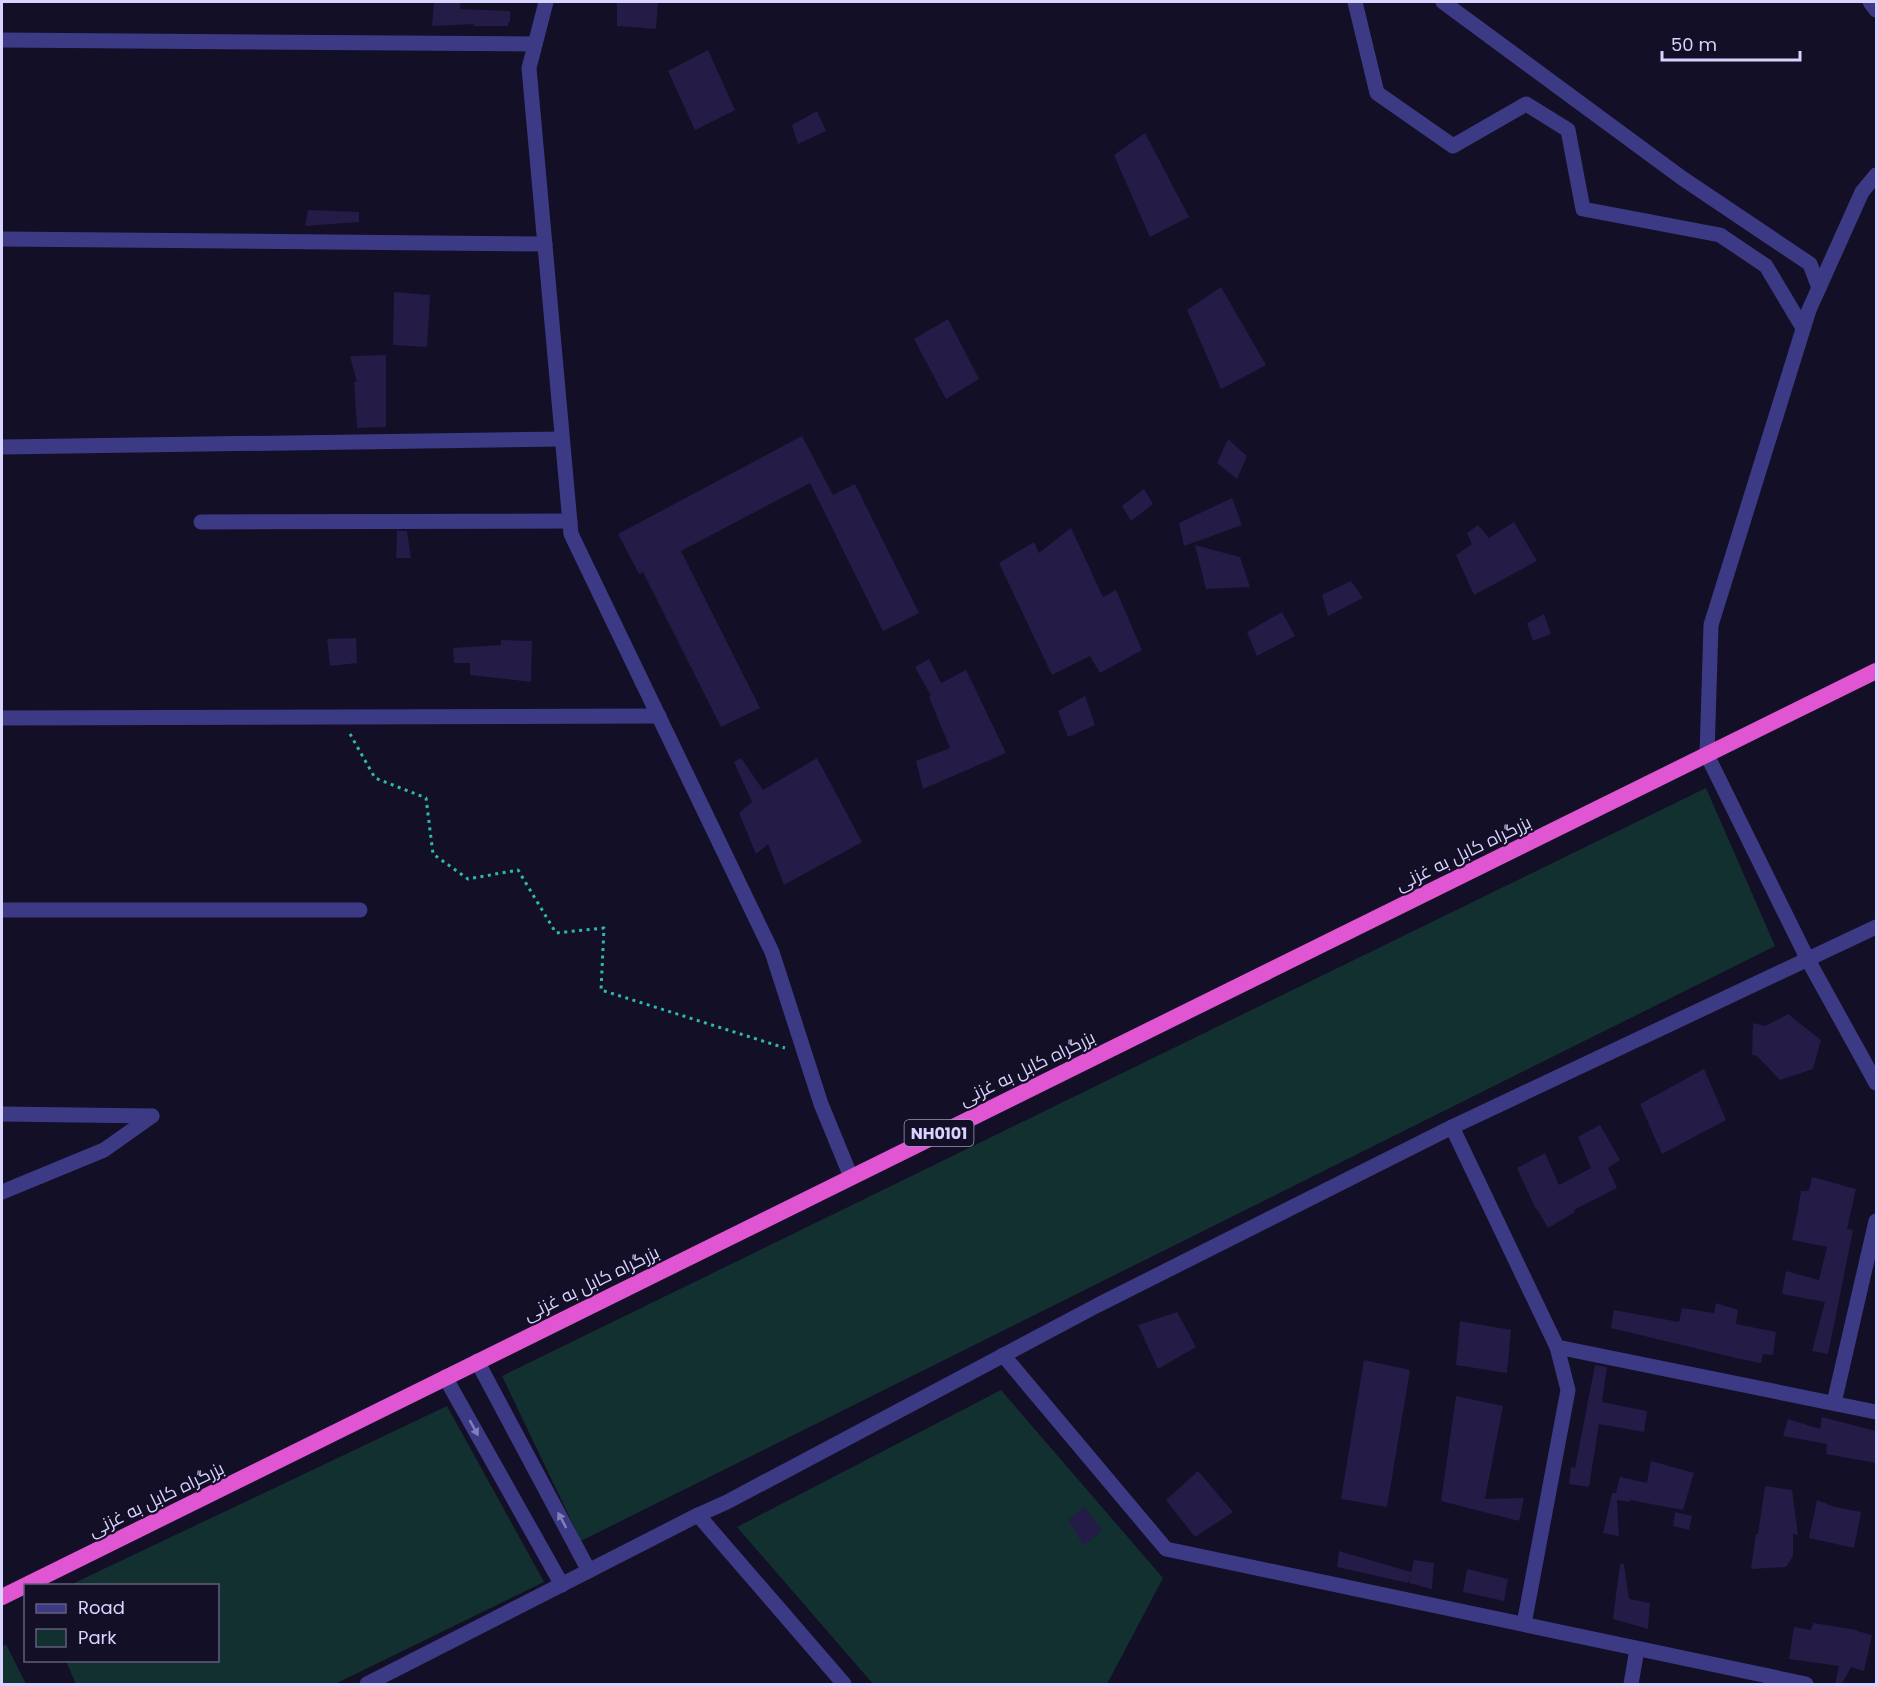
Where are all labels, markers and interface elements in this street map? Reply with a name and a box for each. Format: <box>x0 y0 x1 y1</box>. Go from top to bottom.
scale bar <box>1662 24 1800 62</box>
text: 50 m <box>1671 32 1717 57</box>
street label: بزرگراه کابل به غزنی <box>1391 809 1535 897</box>
street label: بزرگراه کابل به غزنی <box>955 1024 1099 1112</box>
road number: NH0101 <box>904 1120 974 1146</box>
street label: بزرگراه کابل به غزنی <box>519 1239 663 1327</box>
one-way arrow <box>469 1420 479 1437</box>
street label: بزرگراه کابل به غزنی <box>84 1455 228 1543</box>
one-way arrow <box>557 1511 567 1528</box>
legend <box>24 1584 219 1662</box>
text: Road <box>78 1595 125 1620</box>
text: Park <box>78 1625 117 1650</box>

